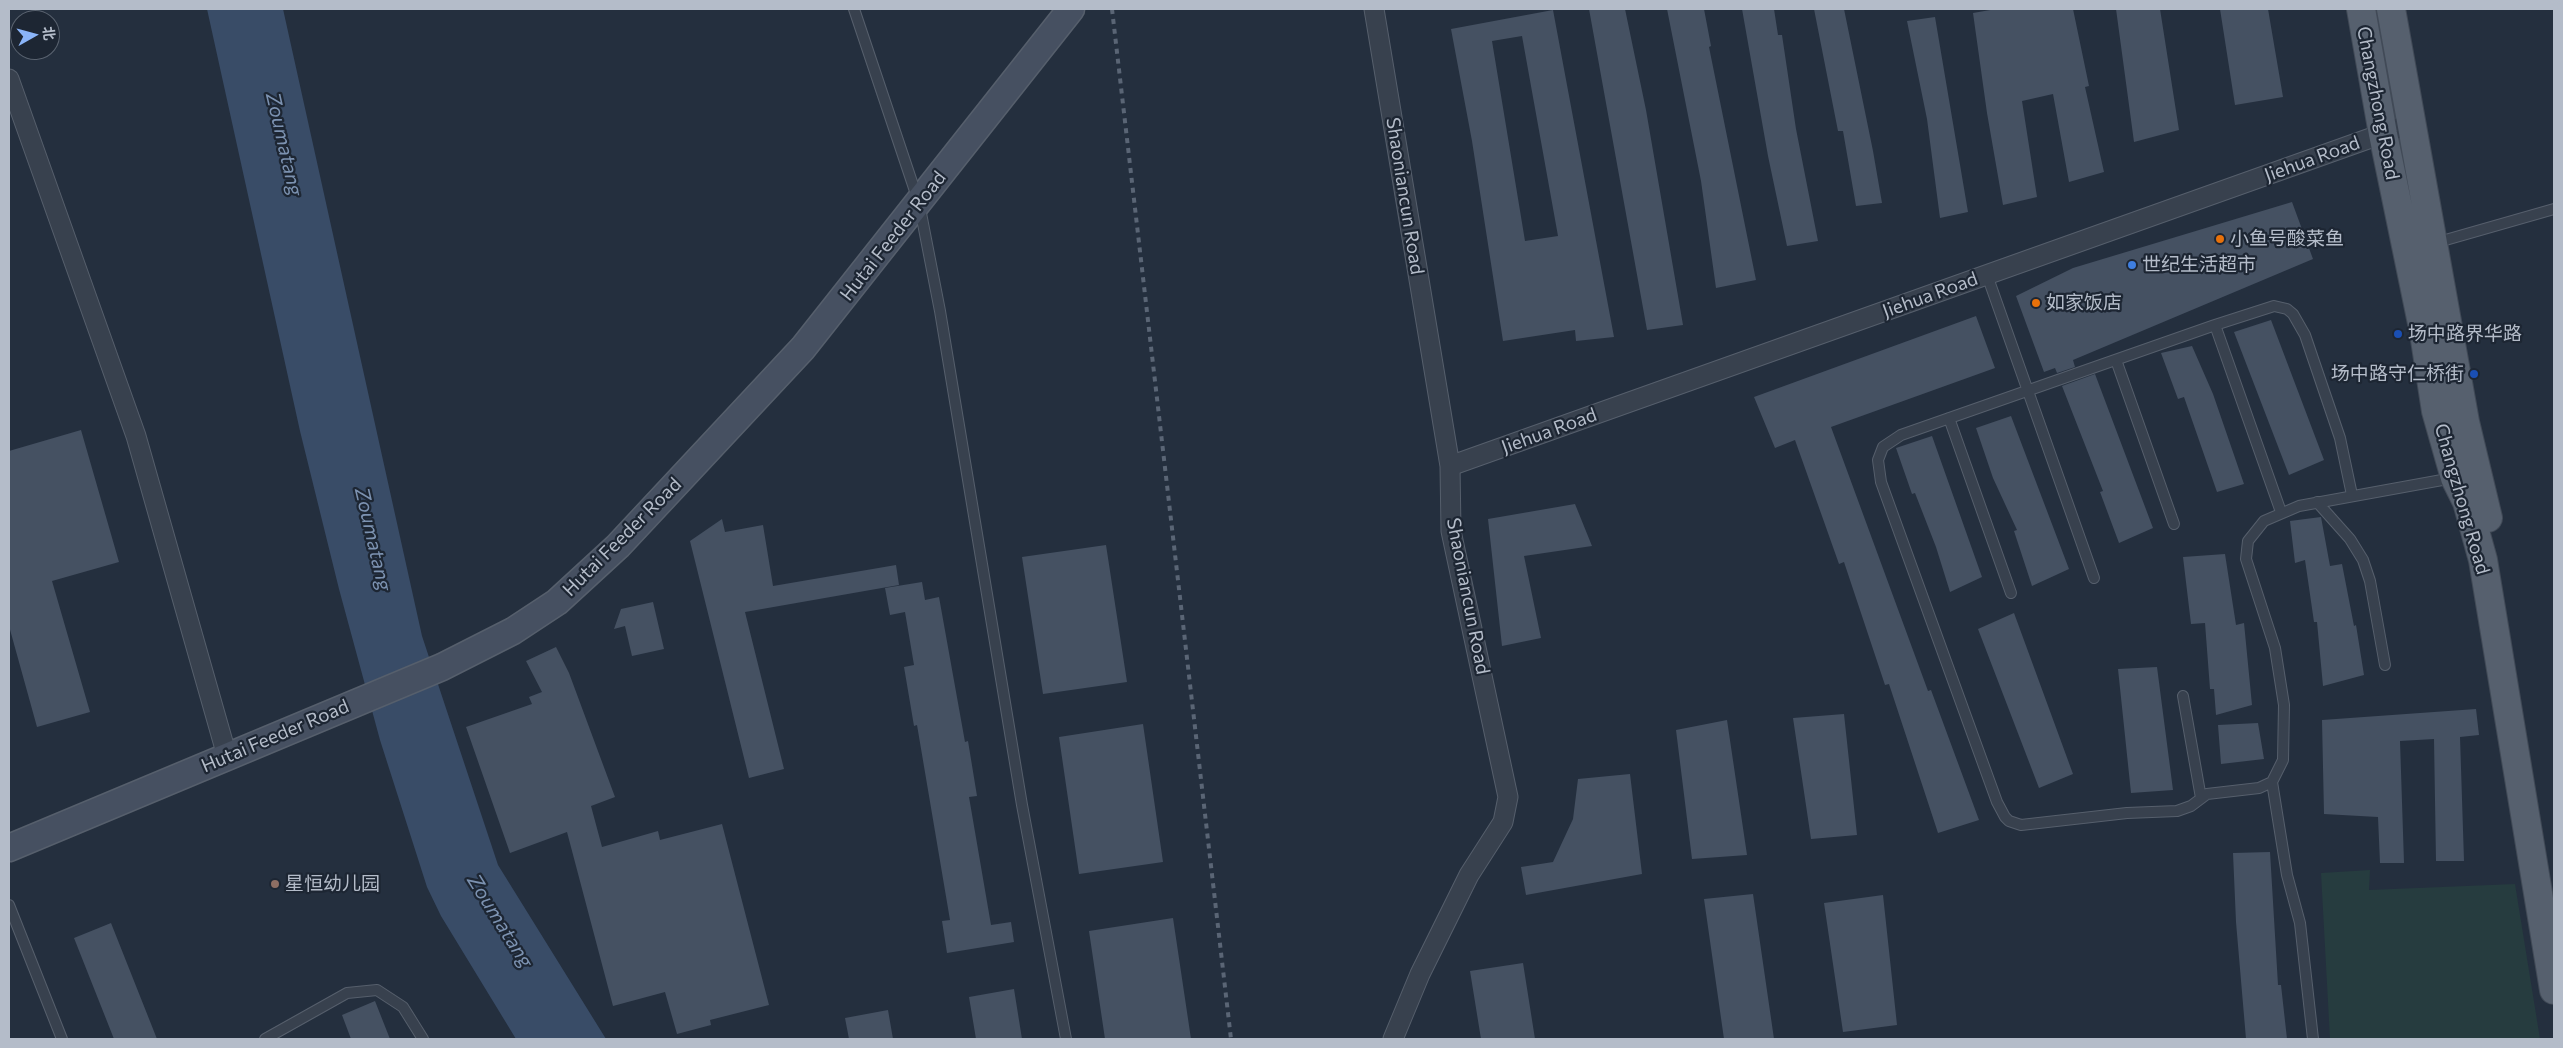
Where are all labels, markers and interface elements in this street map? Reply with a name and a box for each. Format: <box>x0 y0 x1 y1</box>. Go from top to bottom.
north arrow <box>10 10 60 60</box>
street label: Changzhong Road <box>2352 24 2404 182</box>
text: 北 <box>40 25 59 41</box>
water label: Zoumatang <box>260 90 308 198</box>
street label: Shaoniancun Road <box>1381 116 1429 276</box>
street label: Jiehua Road <box>2261 131 2363 187</box>
street label: Hutai Feeder Road <box>835 167 951 305</box>
place label: 小鱼号酸菜鱼 <box>2230 228 2344 250</box>
marker: 小鱼号酸菜鱼 <box>2214 233 2226 245</box>
place label: 世纪生活超市 <box>2142 254 2256 276</box>
marker: 世纪生活超市 <box>2126 259 2138 271</box>
street label: Jiehua Road <box>1879 267 1981 323</box>
place label: 如家饭店 <box>2046 292 2122 314</box>
marker: 如家饭店 <box>2030 297 2042 309</box>
place label: 场中路界华路 <box>2408 323 2522 345</box>
marker: 场中路界华路 <box>2392 328 2404 340</box>
place label: 场中路守仁桥街 <box>2331 363 2464 385</box>
marker: 场中路守仁桥街 <box>2468 368 2480 380</box>
street label: Jiehua Road <box>1498 403 1600 459</box>
street label: Changzhong Road <box>2430 421 2494 577</box>
street label: Hutai Feeder Road <box>558 473 686 601</box>
water label: Zoumatang <box>349 485 397 593</box>
street label: Shaoniancun Road <box>1442 516 1494 676</box>
street label: Hutai Feeder Road <box>198 695 352 777</box>
water label: Zoumatang <box>462 870 538 972</box>
place label: 星恒幼儿园 <box>285 873 380 895</box>
marker: 星恒幼儿园 <box>269 878 281 890</box>

